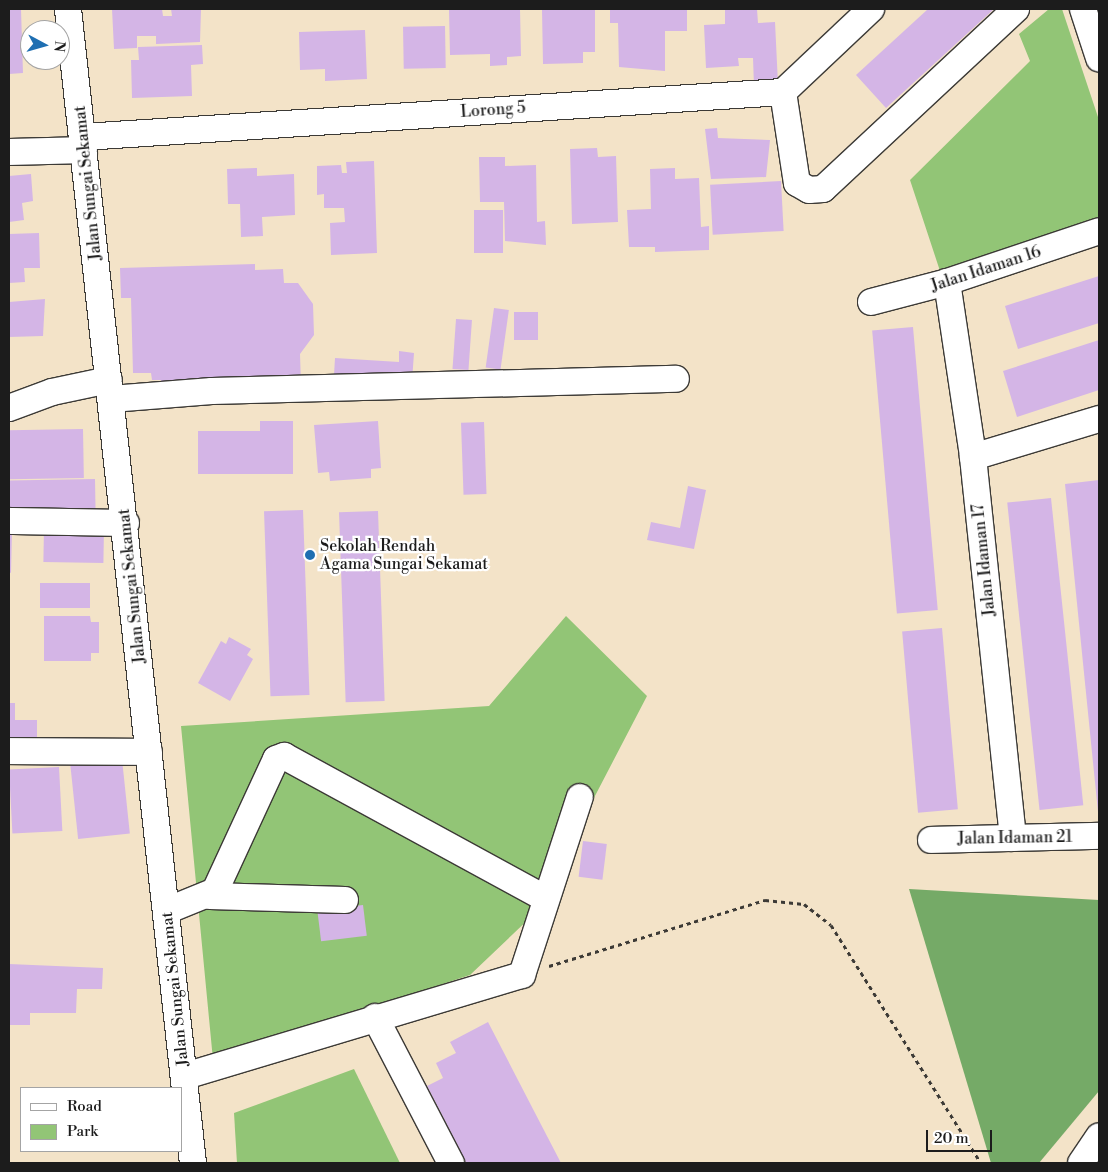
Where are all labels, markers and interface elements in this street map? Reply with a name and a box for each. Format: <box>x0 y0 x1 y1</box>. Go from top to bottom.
north arrow <box>20 20 70 70</box>
text: N <box>49 40 68 53</box>
street label: Lorong 5 <box>460 98 526 122</box>
street label: Jalan Sungai Sekamat <box>70 105 106 261</box>
street label: Jalan Idaman 16 <box>928 242 1044 296</box>
street label: Jalan Idaman 17 <box>969 503 999 617</box>
street label: Jalan Sungai Sekamat <box>114 508 150 664</box>
place label: Sekolah Rendah Agama Sungai Sekamat <box>320 536 488 574</box>
marker: Sekolah Rendah Agama Sungai Sekamat <box>304 549 316 561</box>
street label: Jalan Idaman 21 <box>957 827 1073 849</box>
street label: Jalan Sungai Sekamat <box>157 911 193 1067</box>
legend <box>20 1087 182 1152</box>
text: Road <box>67 1097 102 1116</box>
scale bar <box>928 1120 994 1152</box>
text: Park <box>67 1122 98 1141</box>
text: 20 m <box>934 1129 969 1148</box>

